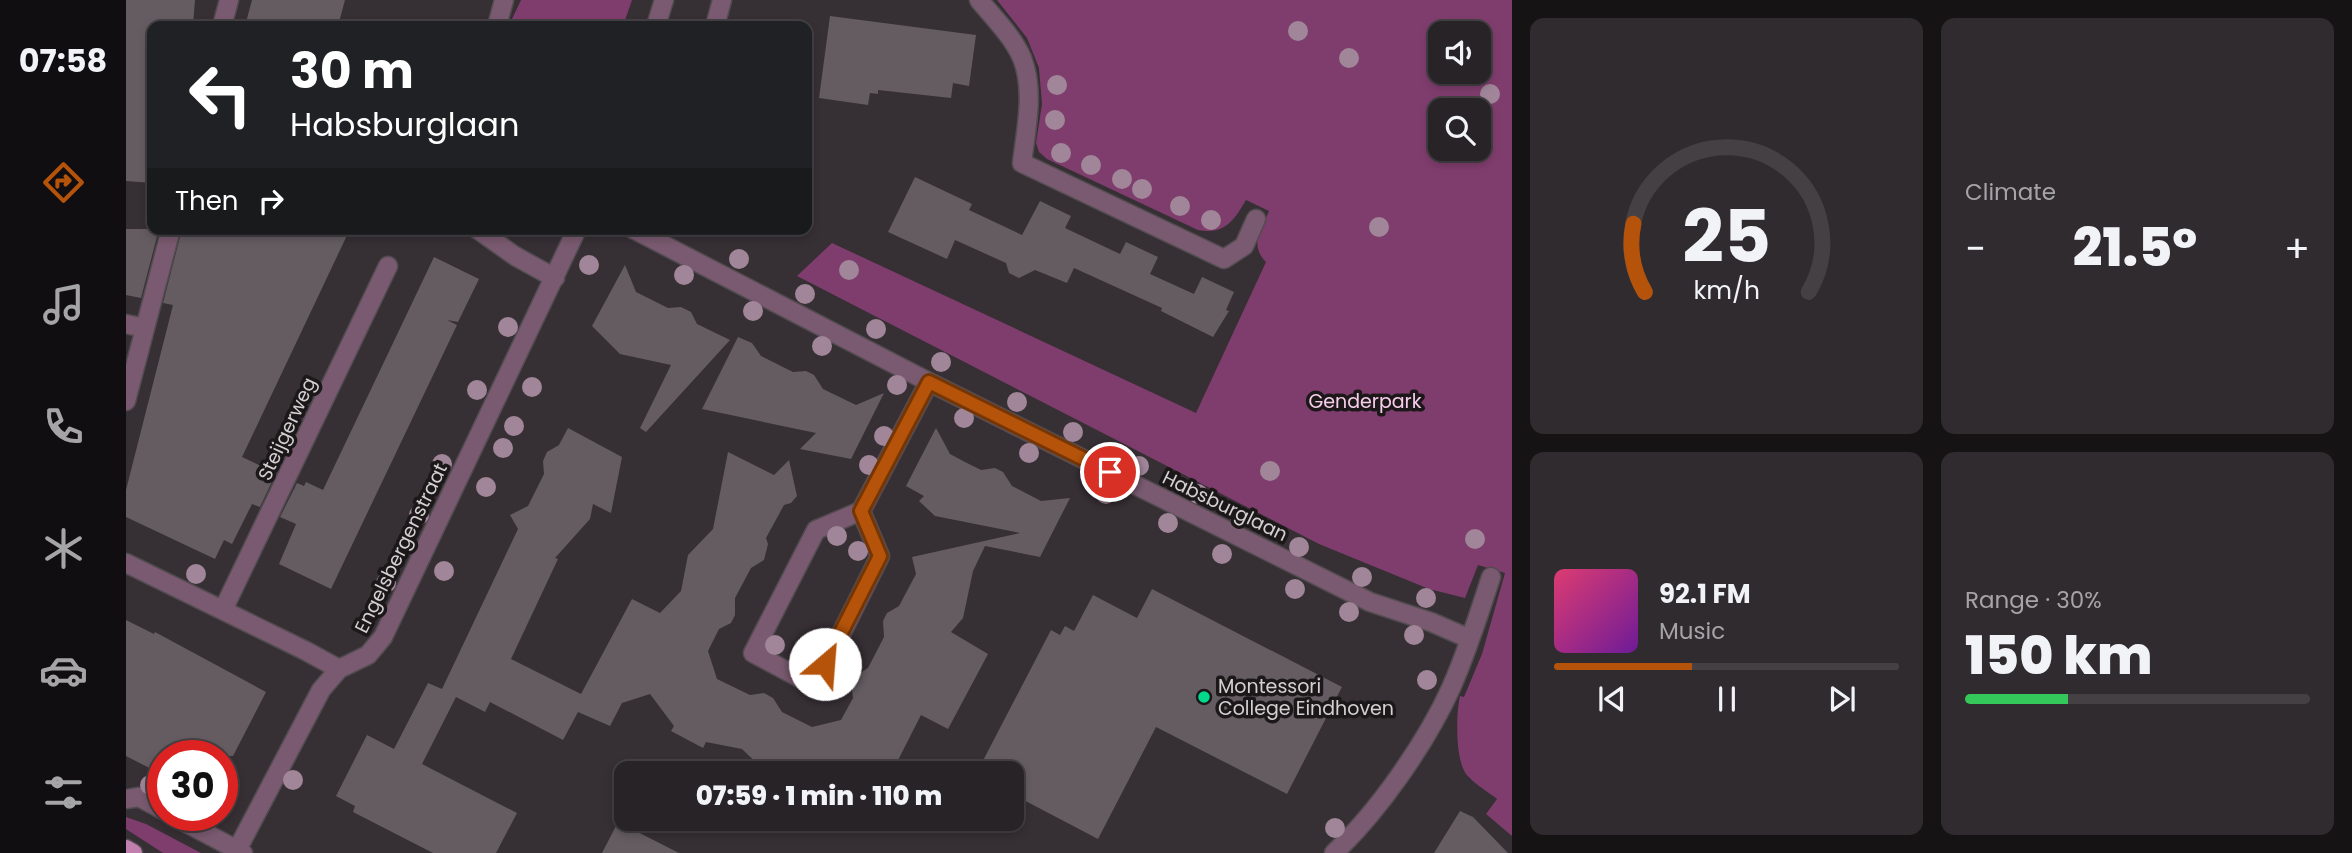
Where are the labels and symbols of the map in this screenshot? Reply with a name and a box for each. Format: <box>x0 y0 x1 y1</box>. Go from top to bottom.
street label: Steijgerweg <box>251 373 323 485</box>
park label: Genderpark <box>1309 388 1422 415</box>
pin <box>1080 442 1140 502</box>
street label: Engelsbergenstraat <box>348 458 454 638</box>
street label: Habsburglaan <box>1158 464 1292 548</box>
position arrow <box>788 627 862 701</box>
place label: Montessori College Eindhoven <box>1218 673 1394 722</box>
marker: Montessori College Eindhoven <box>1196 689 1212 705</box>
speed limit sign: 30 <box>147 740 238 831</box>

